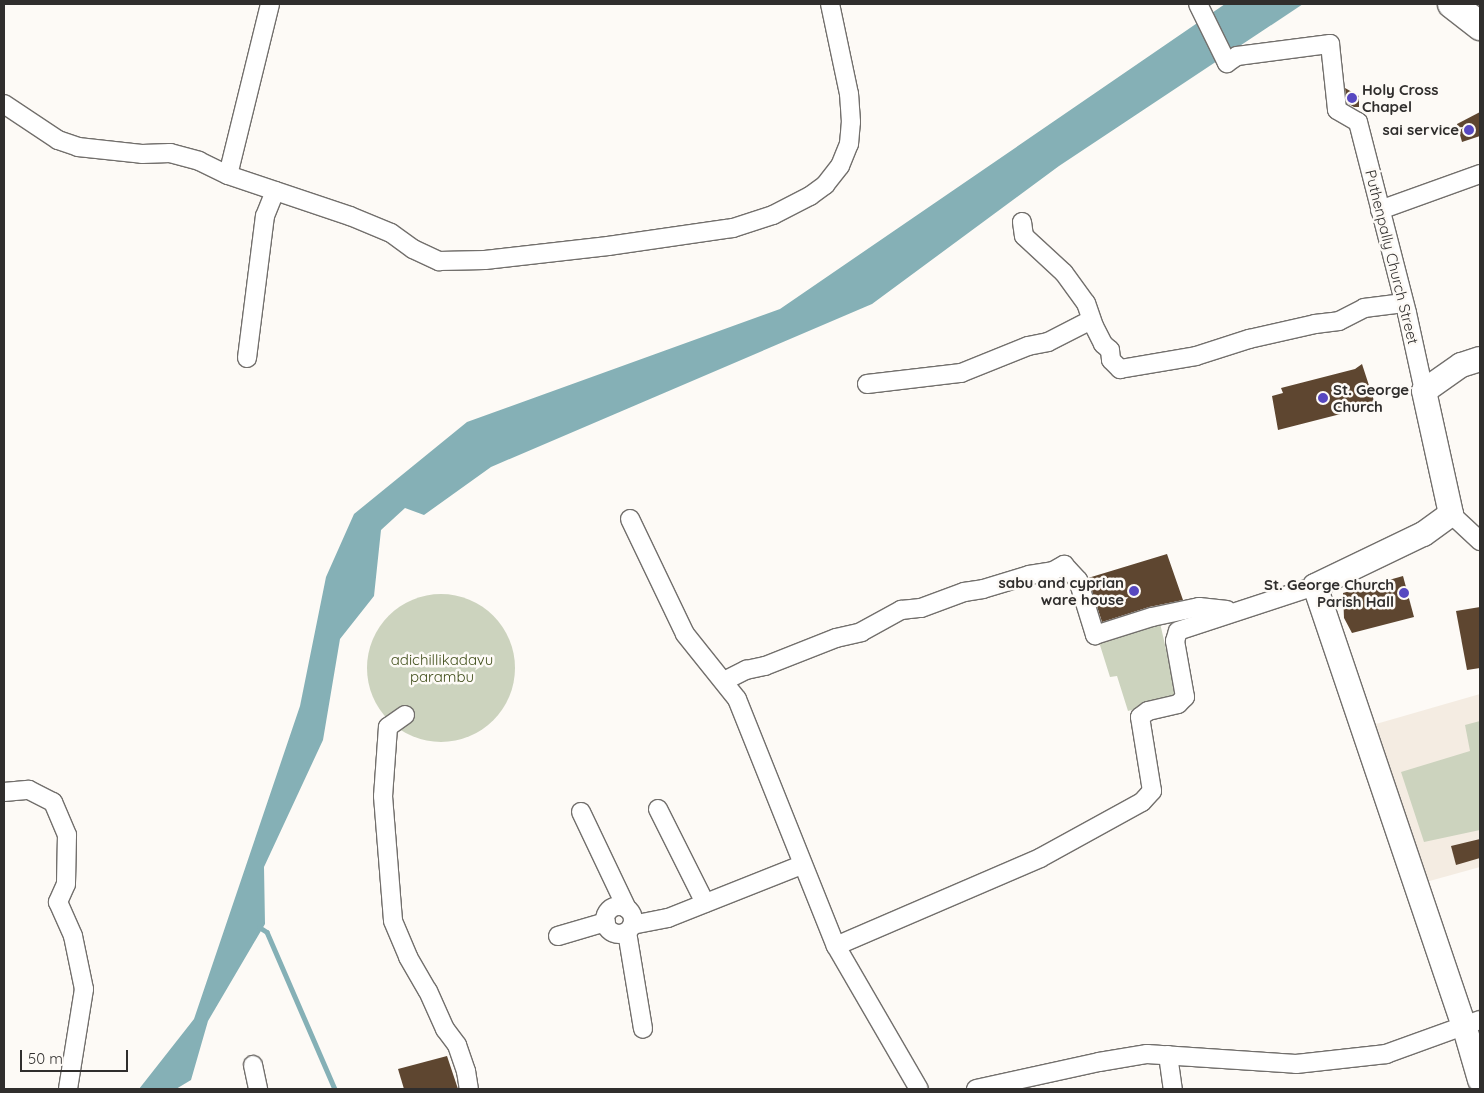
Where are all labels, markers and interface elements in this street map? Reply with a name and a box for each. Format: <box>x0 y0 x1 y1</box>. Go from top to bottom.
place label: Holy Cross Chapel <box>1362 80 1438 115</box>
marker: Holy Cross Chapel <box>1346 92 1358 104</box>
place label: sai service <box>1383 121 1459 139</box>
marker: sai service <box>1463 124 1475 136</box>
street label: Puthenpally Church Street <box>1362 168 1422 346</box>
place label: St. George Church <box>1333 380 1409 415</box>
marker: St. George Church <box>1317 392 1329 404</box>
place label: sabu and cyprian ware house <box>998 573 1124 608</box>
place label: St. George Church Parish Hall <box>1264 575 1394 610</box>
marker: sabu and cyprian ware house <box>1128 585 1140 597</box>
marker: St. George Church Parish Hall <box>1398 587 1410 599</box>
park label: adichillikadavu parambu <box>391 650 493 685</box>
scale bar <box>22 1040 130 1072</box>
text: 50 m <box>28 1049 63 1068</box>

